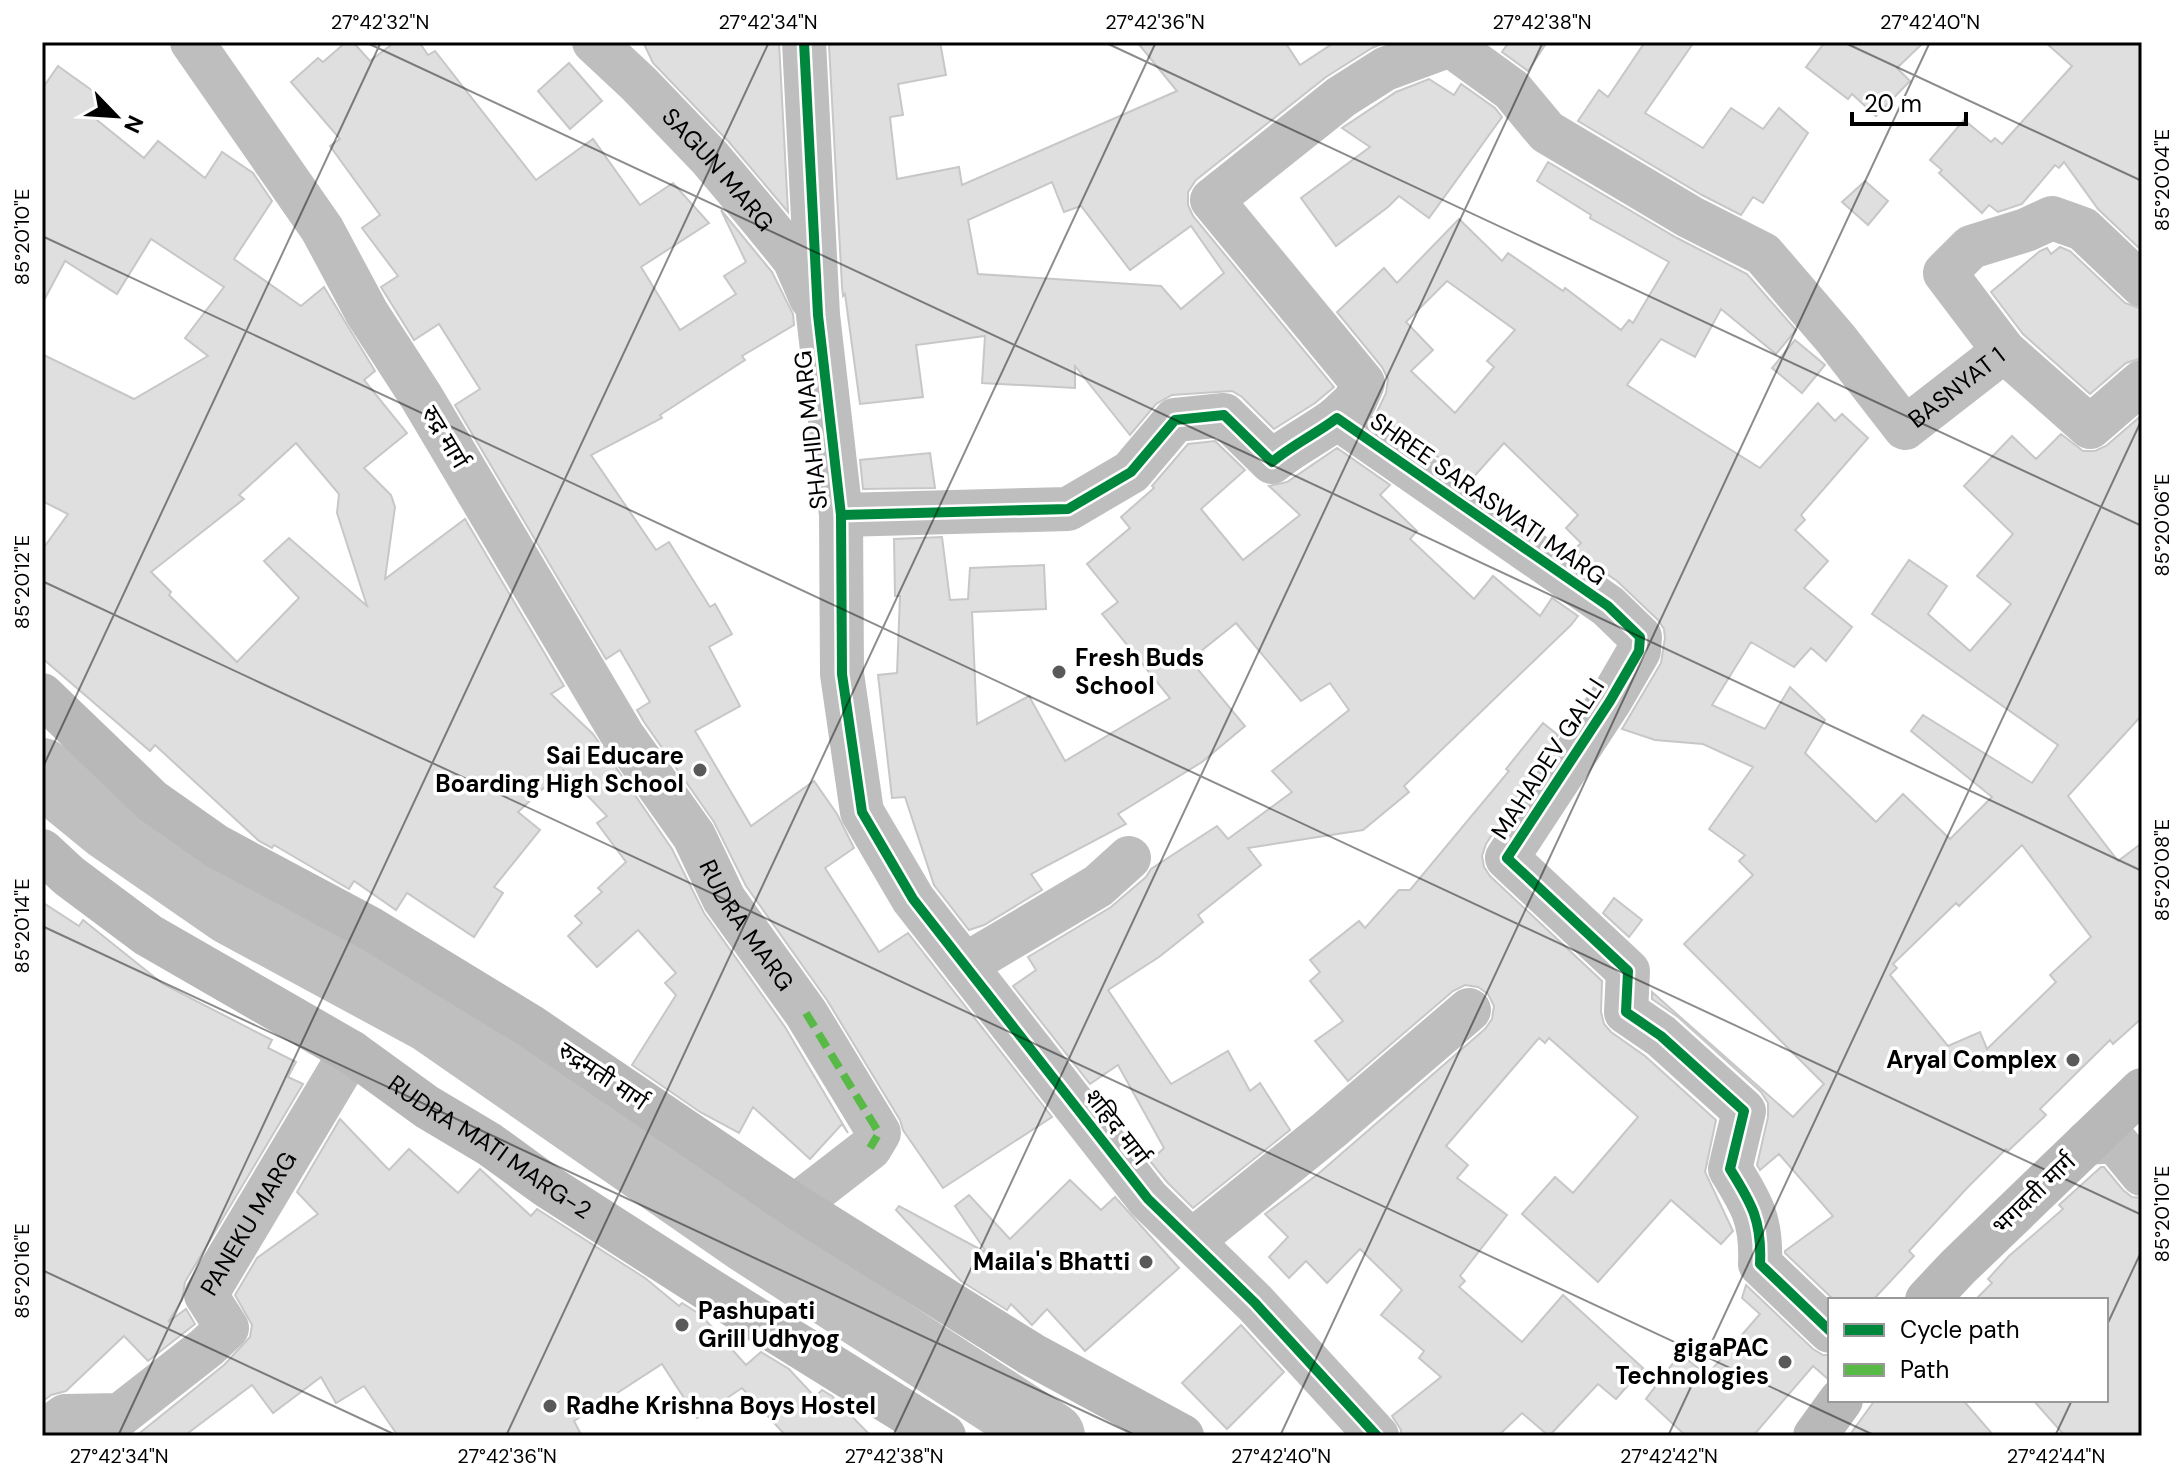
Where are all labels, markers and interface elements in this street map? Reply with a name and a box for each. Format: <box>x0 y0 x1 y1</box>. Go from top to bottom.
text: 27°42'32"N <box>331 9 429 35</box>
text: 27°42'34"N <box>718 9 818 35</box>
text: 27°42'36"N <box>1105 9 1205 35</box>
text: 27°42'38"N <box>1492 9 1592 35</box>
text: 27°42'40"N <box>1880 9 1980 35</box>
north arrow <box>76 76 156 156</box>
scale bar <box>1852 76 1966 126</box>
text: 20 m <box>1864 88 1922 119</box>
street label: SAGUN MARG <box>655 101 781 237</box>
text: N <box>117 111 150 138</box>
text: 85°20'04"E <box>2149 129 2175 231</box>
text: 85°20'10"E <box>9 189 35 285</box>
street label: BASNYAT 1 <box>1902 340 2011 435</box>
street label: SHAHID MARG <box>787 349 834 511</box>
street label: रुद्र मार्ग <box>415 400 477 475</box>
street label: SHREE SARASWATI MARG <box>1364 405 1612 592</box>
text: 85°20'06"E <box>2149 474 2175 576</box>
text: 85°20'12"E <box>9 535 35 629</box>
place label: Fresh Buds School <box>1075 642 1204 701</box>
marker: Fresh Buds School <box>1050 663 1068 681</box>
street label: MAHADEV GALLI <box>1484 672 1611 845</box>
place label: Sai Educare Boarding High School <box>435 740 684 799</box>
marker: Sai Educare Boarding High School <box>691 761 709 779</box>
text: 85°20'08"E <box>2149 819 2175 921</box>
street label: RUDRA MARG <box>692 854 801 997</box>
text: 85°20'14"E <box>9 879 35 973</box>
street label: रुद्रमती मार्ग <box>552 1034 655 1117</box>
place label: Aryal Complex <box>1886 1044 2057 1075</box>
marker: Aryal Complex <box>2064 1051 2082 1069</box>
street label: RUDRA MATI MARG-2 <box>382 1068 598 1226</box>
street label: शहिद मार्ग <box>1078 1082 1157 1172</box>
street label: PANEKU MARG <box>193 1145 303 1301</box>
street label: भगवती मार्ग <box>1985 1146 2083 1241</box>
text: 85°20'10"E <box>2149 1166 2175 1262</box>
text: 85°20'16"E <box>9 1223 35 1319</box>
place label: Maila's Bhatti <box>973 1246 1130 1277</box>
marker: Maila's Bhatti <box>1137 1253 1155 1271</box>
place label: Pashupati Grill Udhyog <box>698 1295 840 1354</box>
legend <box>1828 1298 2108 1402</box>
text: Cycle path <box>1900 1314 2019 1345</box>
marker: Pashupati Grill Udhyog <box>673 1316 691 1334</box>
place label: gigaPAC Technologies <box>1615 1332 1769 1391</box>
marker: gigaPAC Technologies <box>1776 1353 1794 1371</box>
text: Path <box>1900 1354 1949 1385</box>
place label: Radhe Krishna Boys Hostel <box>566 1390 876 1421</box>
marker: Radhe Krishna Boys Hostel <box>541 1397 559 1415</box>
text: 27°42'34"N <box>69 1443 169 1469</box>
text: 27°42'36"N <box>457 1443 557 1469</box>
text: 27°42'38"N <box>844 1443 944 1469</box>
text: 27°42'40"N <box>1231 1443 1331 1469</box>
text: 27°42'42"N <box>1620 1443 1718 1469</box>
text: 27°42'44"N <box>2007 1443 2105 1469</box>

